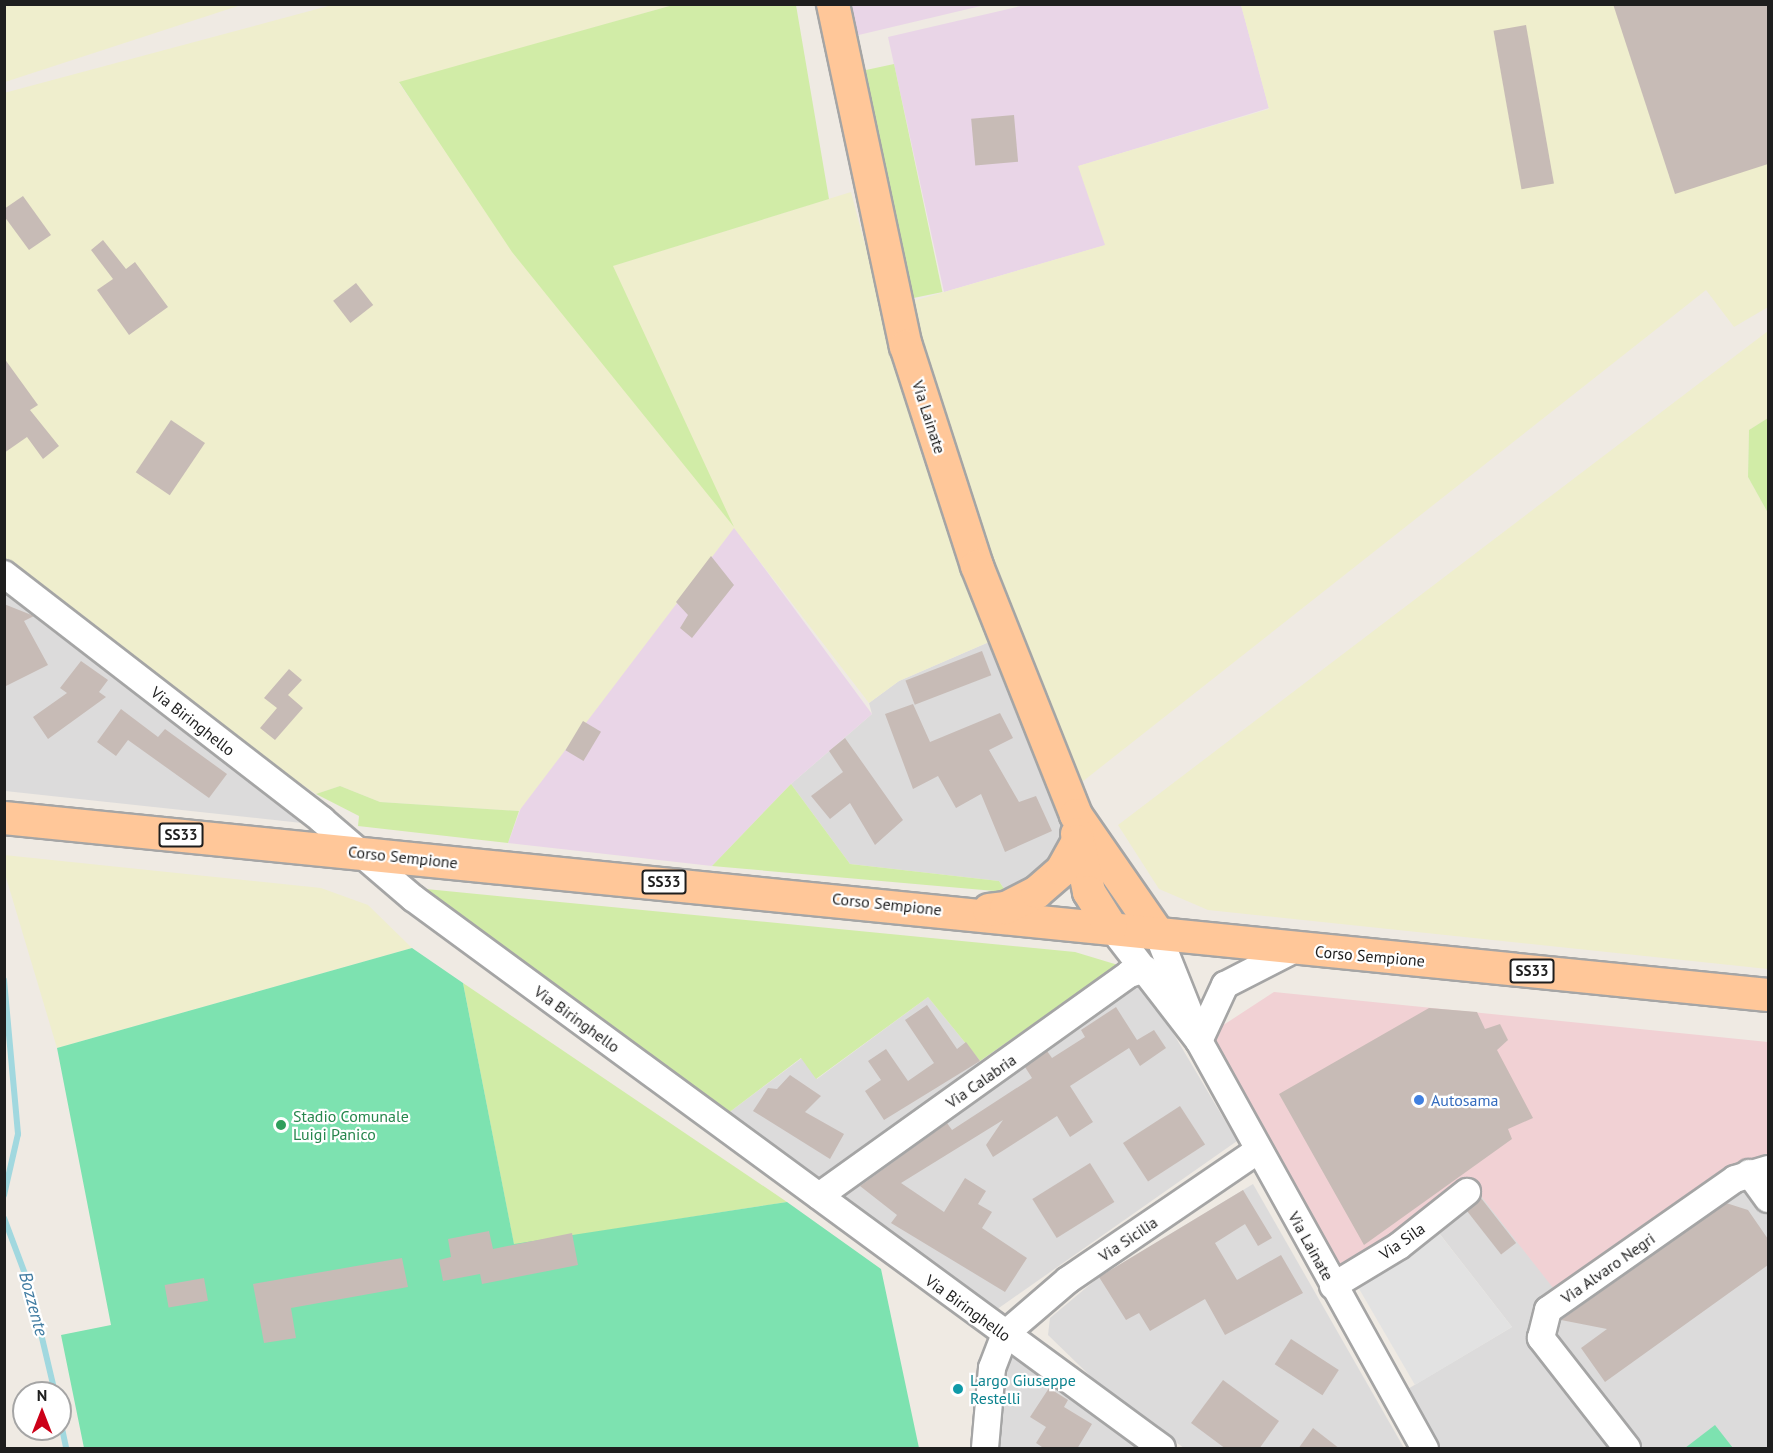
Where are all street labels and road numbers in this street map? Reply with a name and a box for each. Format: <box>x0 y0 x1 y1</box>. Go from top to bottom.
street label: Via Lainate <box>908 378 950 456</box>
street label: Via Biringhello <box>147 682 239 760</box>
road number: SS33 <box>158 823 204 847</box>
street label: Corso Sempione <box>347 842 459 872</box>
road number: SS33 <box>642 870 686 894</box>
street label: Corso Sempione <box>831 889 943 919</box>
street label: Corso Sempione <box>1314 942 1426 970</box>
road number: SS33 <box>1510 959 1555 983</box>
street label: Via Biringhello <box>530 982 624 1056</box>
street label: Via Calabria <box>942 1050 1020 1112</box>
street label: Via Lainate <box>1284 1208 1338 1284</box>
street label: Via Sicilia <box>1095 1212 1161 1266</box>
street label: Via Sila <box>1376 1219 1428 1263</box>
street label: Via Alvaro Negri <box>1557 1228 1659 1308</box>
street label: Via Biringhello <box>921 1271 1015 1345</box>

